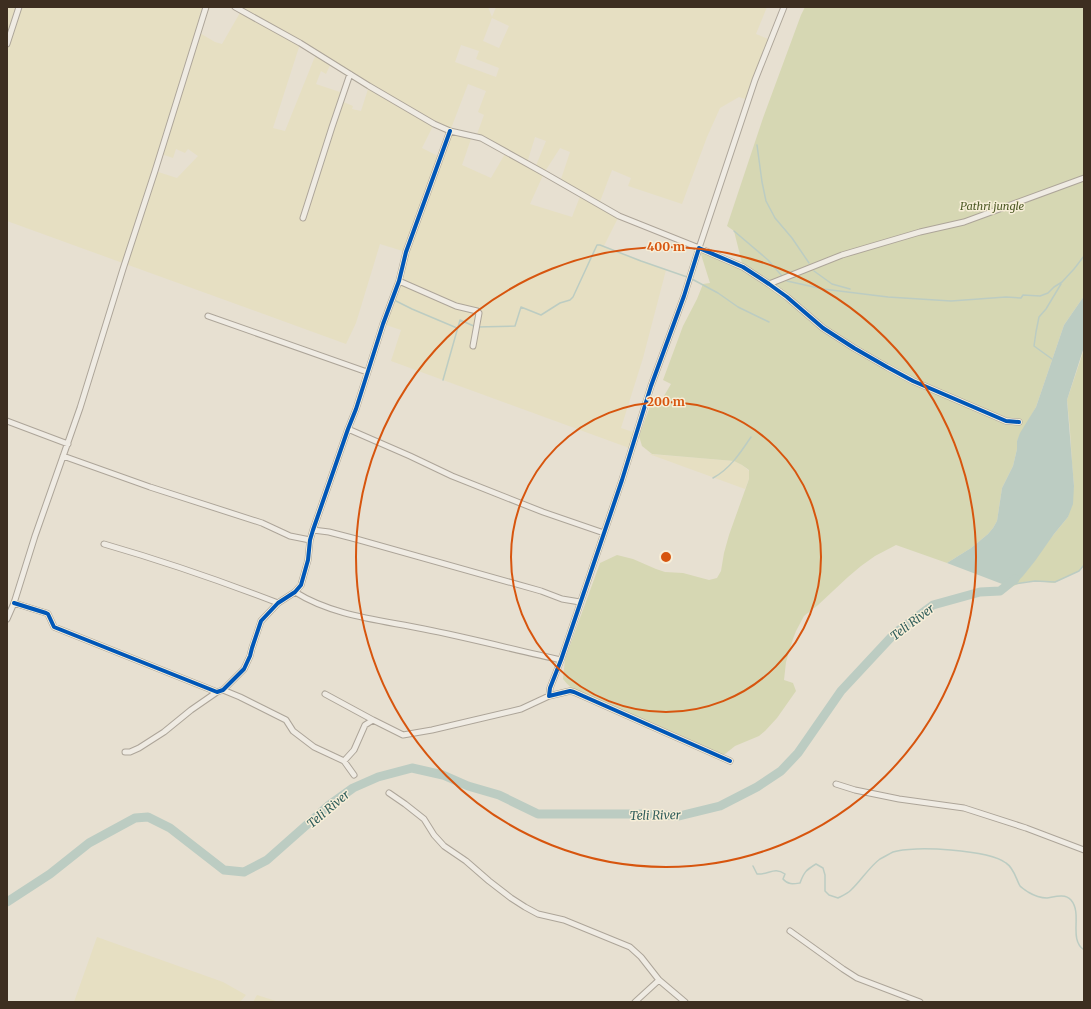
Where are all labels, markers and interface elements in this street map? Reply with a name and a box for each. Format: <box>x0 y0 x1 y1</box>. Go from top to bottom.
park label: Pathri jungle <box>960 199 1025 213</box>
text: 400 m <box>647 239 685 254</box>
text: 200 m <box>647 394 685 409</box>
centre of rings <box>659 550 673 564</box>
water label: Teli River <box>887 600 938 643</box>
water label: Teli River <box>304 786 353 831</box>
water label: Teli River <box>629 807 682 823</box>

